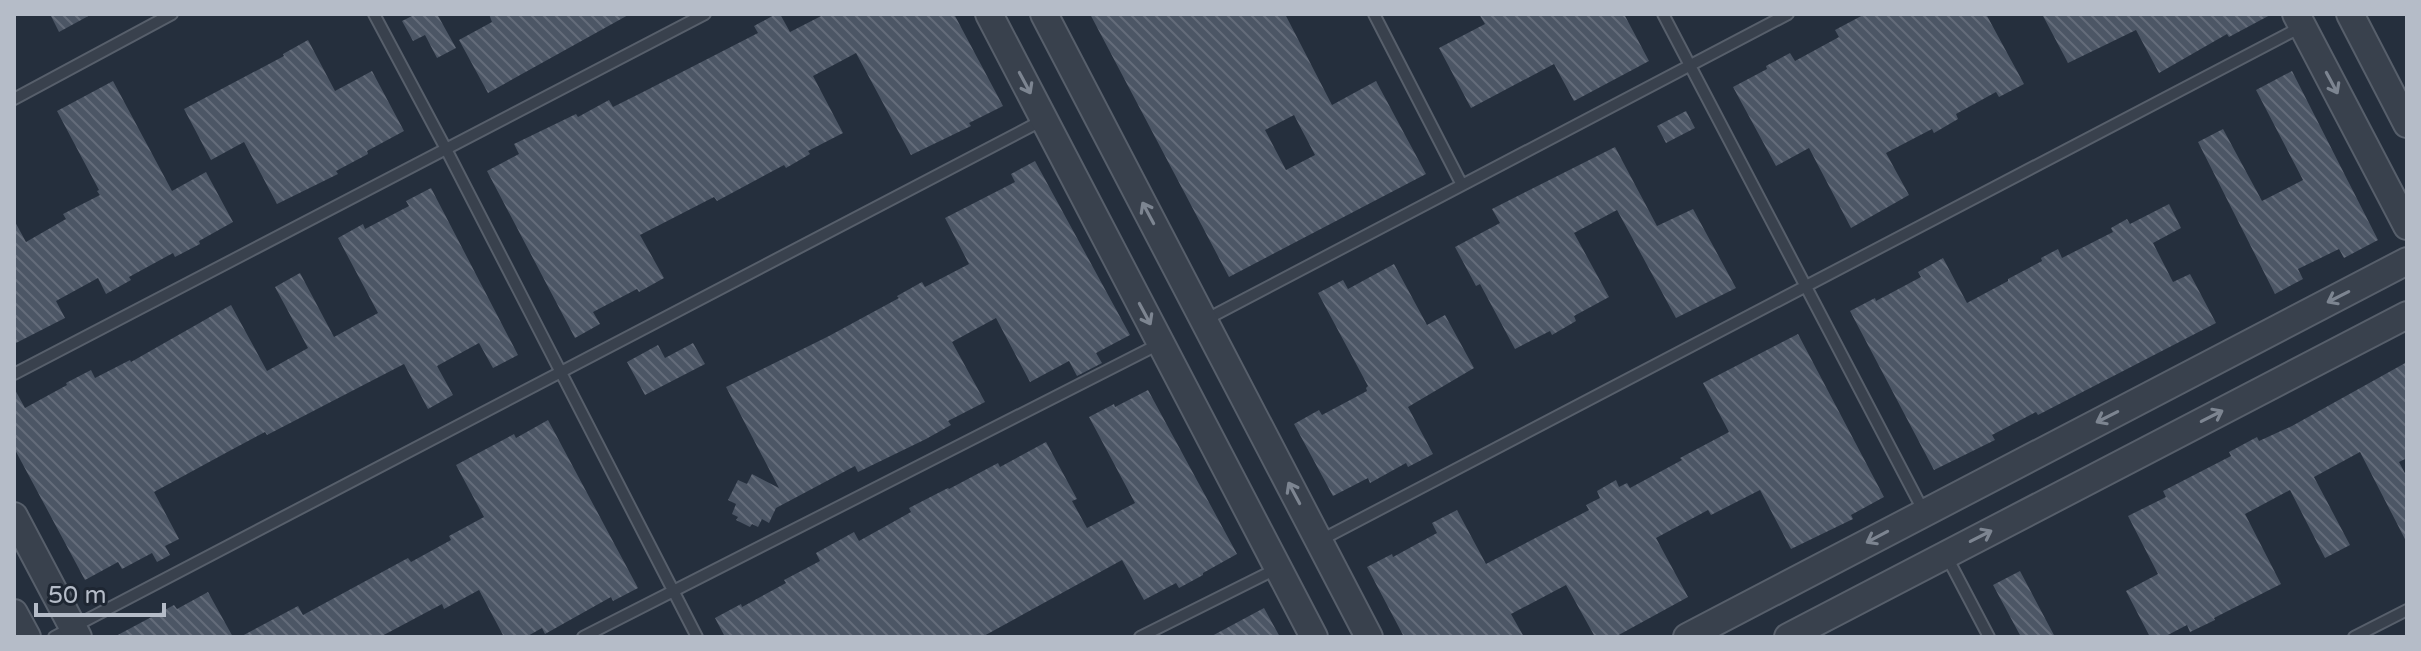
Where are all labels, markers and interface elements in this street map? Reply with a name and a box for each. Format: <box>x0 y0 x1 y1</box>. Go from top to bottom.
one-way arrow <box>1018 71 1034 95</box>
one-way arrow <box>2325 71 2341 95</box>
one-way arrow <box>1139 202 1155 226</box>
one-way arrow <box>2326 289 2350 305</box>
one-way arrow <box>1138 301 1154 325</box>
one-way arrow <box>2199 408 2223 424</box>
one-way arrow <box>2096 409 2120 425</box>
one-way arrow <box>1285 482 1301 506</box>
one-way arrow <box>1969 528 1992 544</box>
one-way arrow <box>1865 530 1889 546</box>
scale bar <box>36 567 164 617</box>
text: 50 m <box>48 581 106 610</box>

